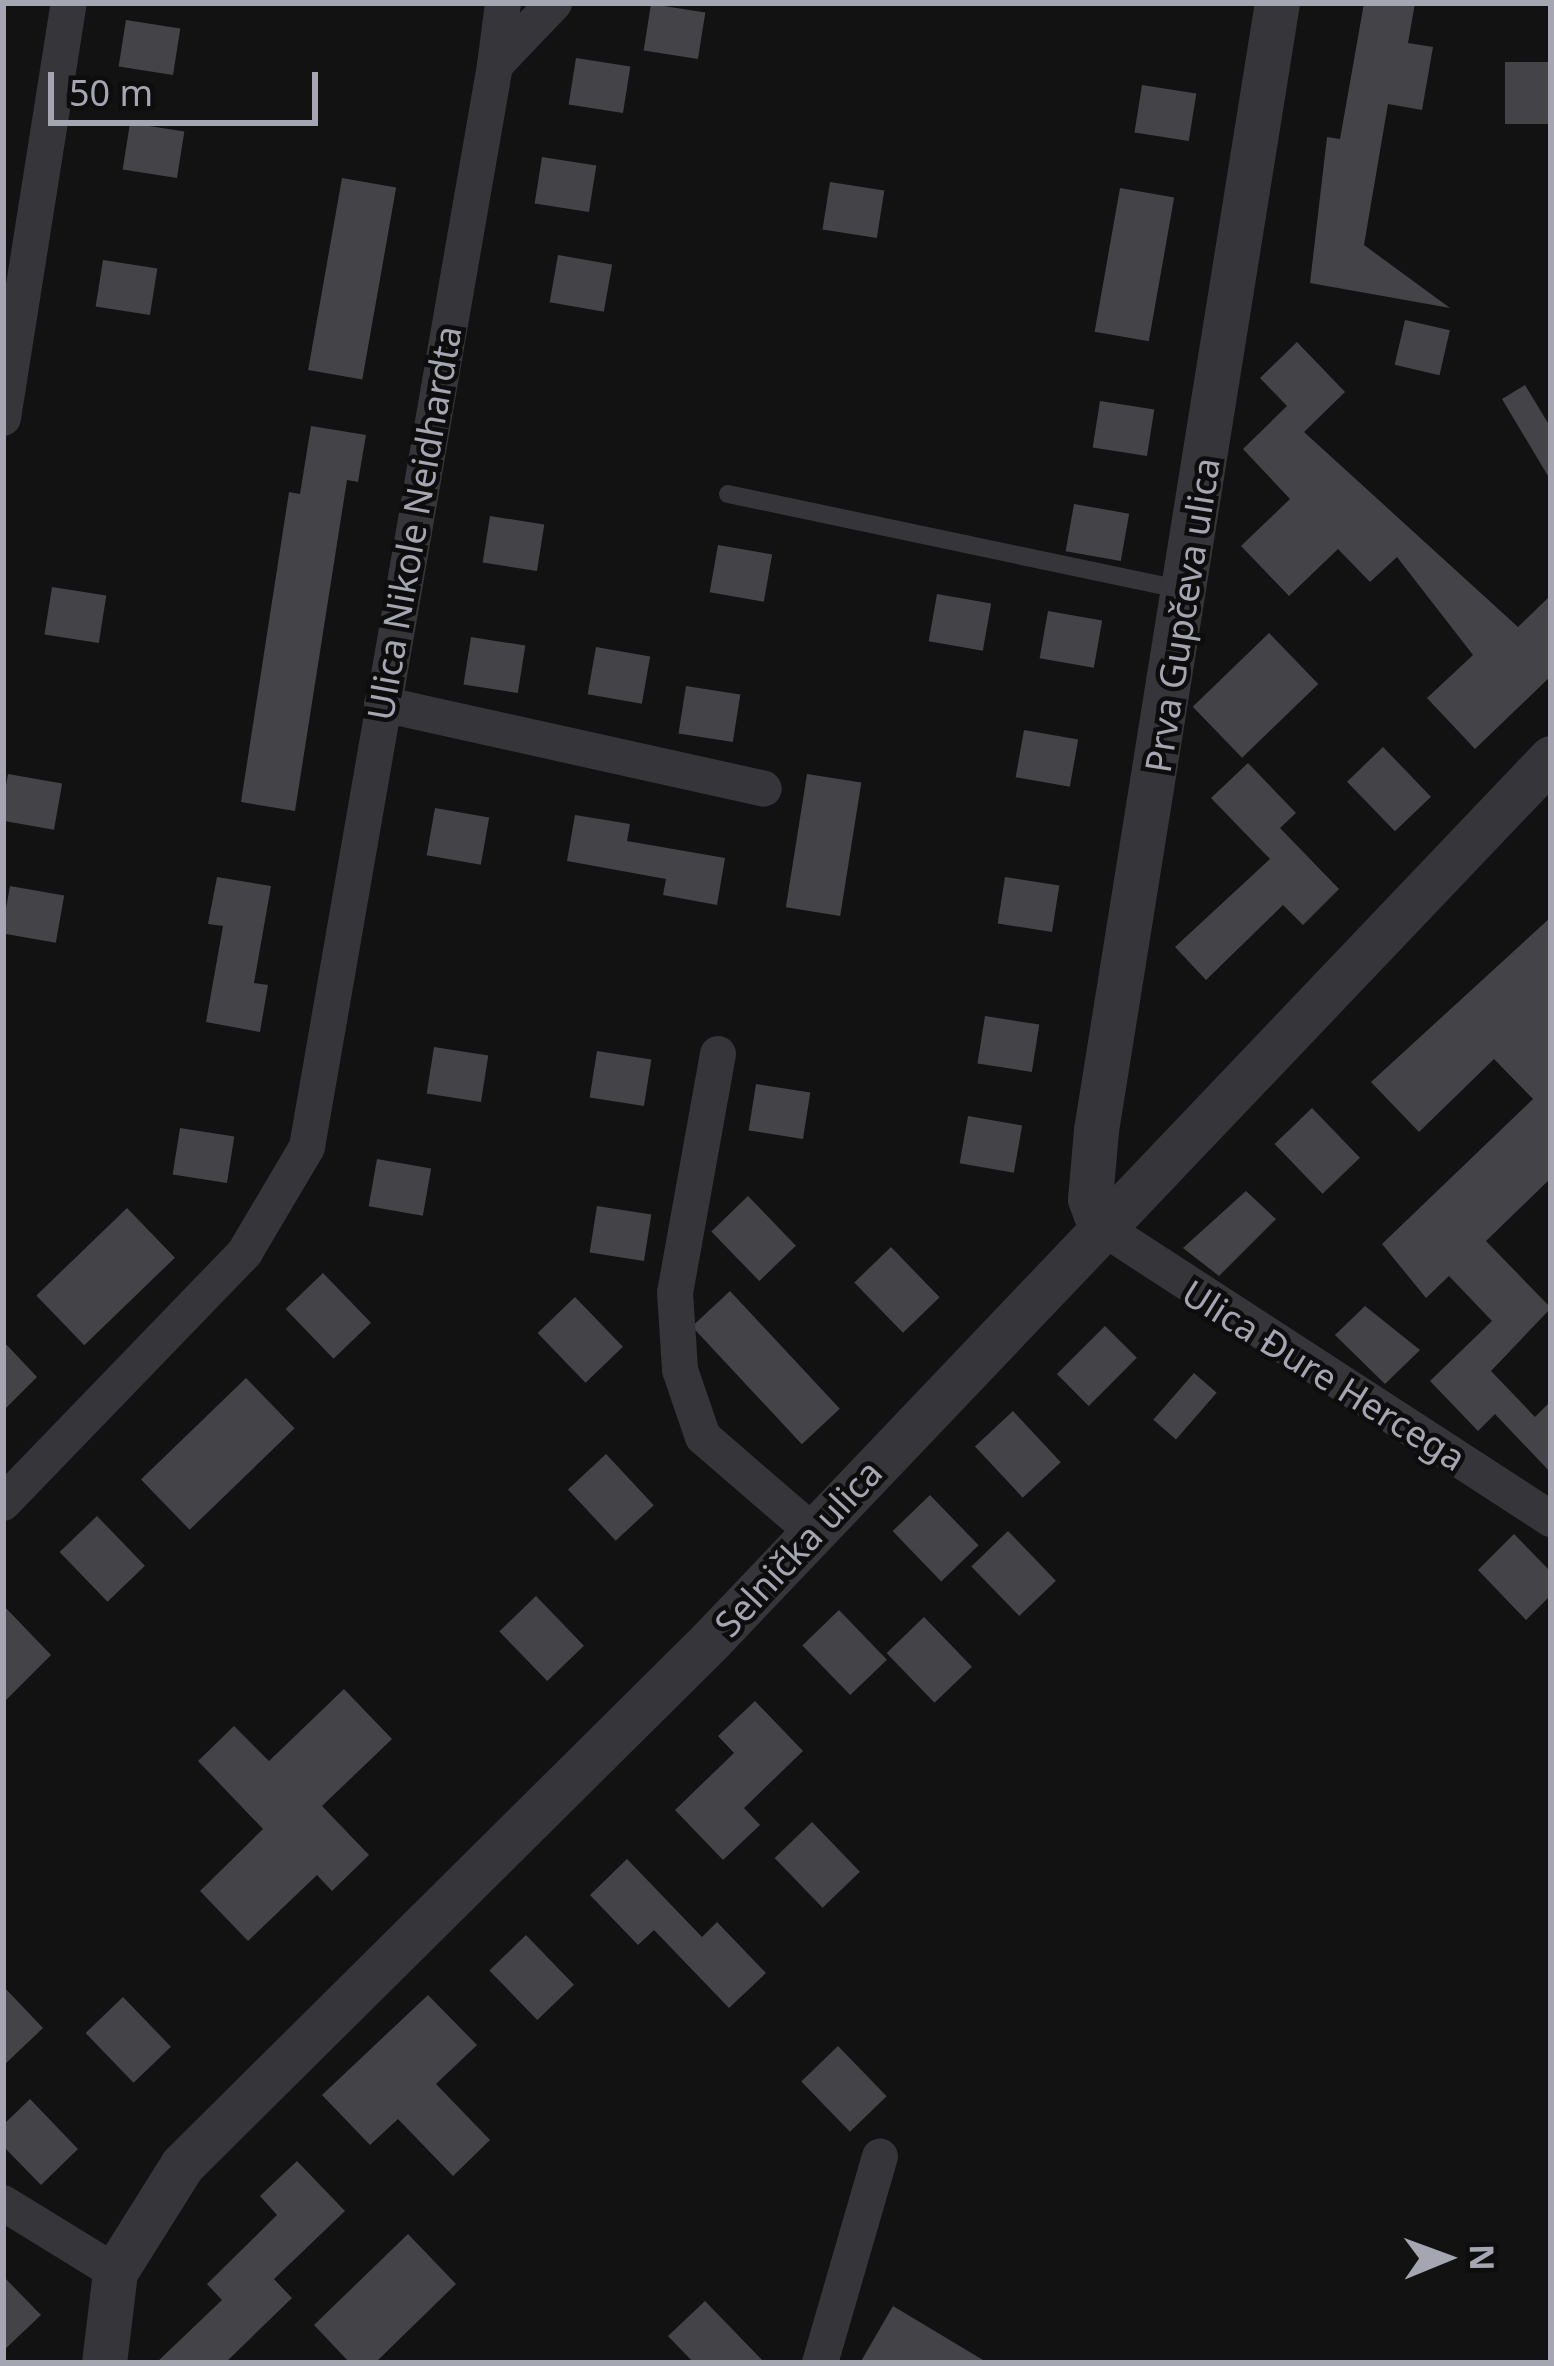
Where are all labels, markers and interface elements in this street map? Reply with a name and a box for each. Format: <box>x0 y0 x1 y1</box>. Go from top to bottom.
scale bar <box>54 48 324 122</box>
text: 50 m <box>69 68 153 117</box>
street label: Ulica Nikole Neidhardta <box>358 323 470 723</box>
street label: Prva Gupčeva ulica <box>1136 455 1228 775</box>
street label: Ulica Đure Hercega <box>1175 1271 1473 1479</box>
street label: Selnička ulica <box>705 1451 891 1645</box>
north arrow <box>1386 2198 1506 2318</box>
text: N <box>1460 2244 1505 2271</box>

